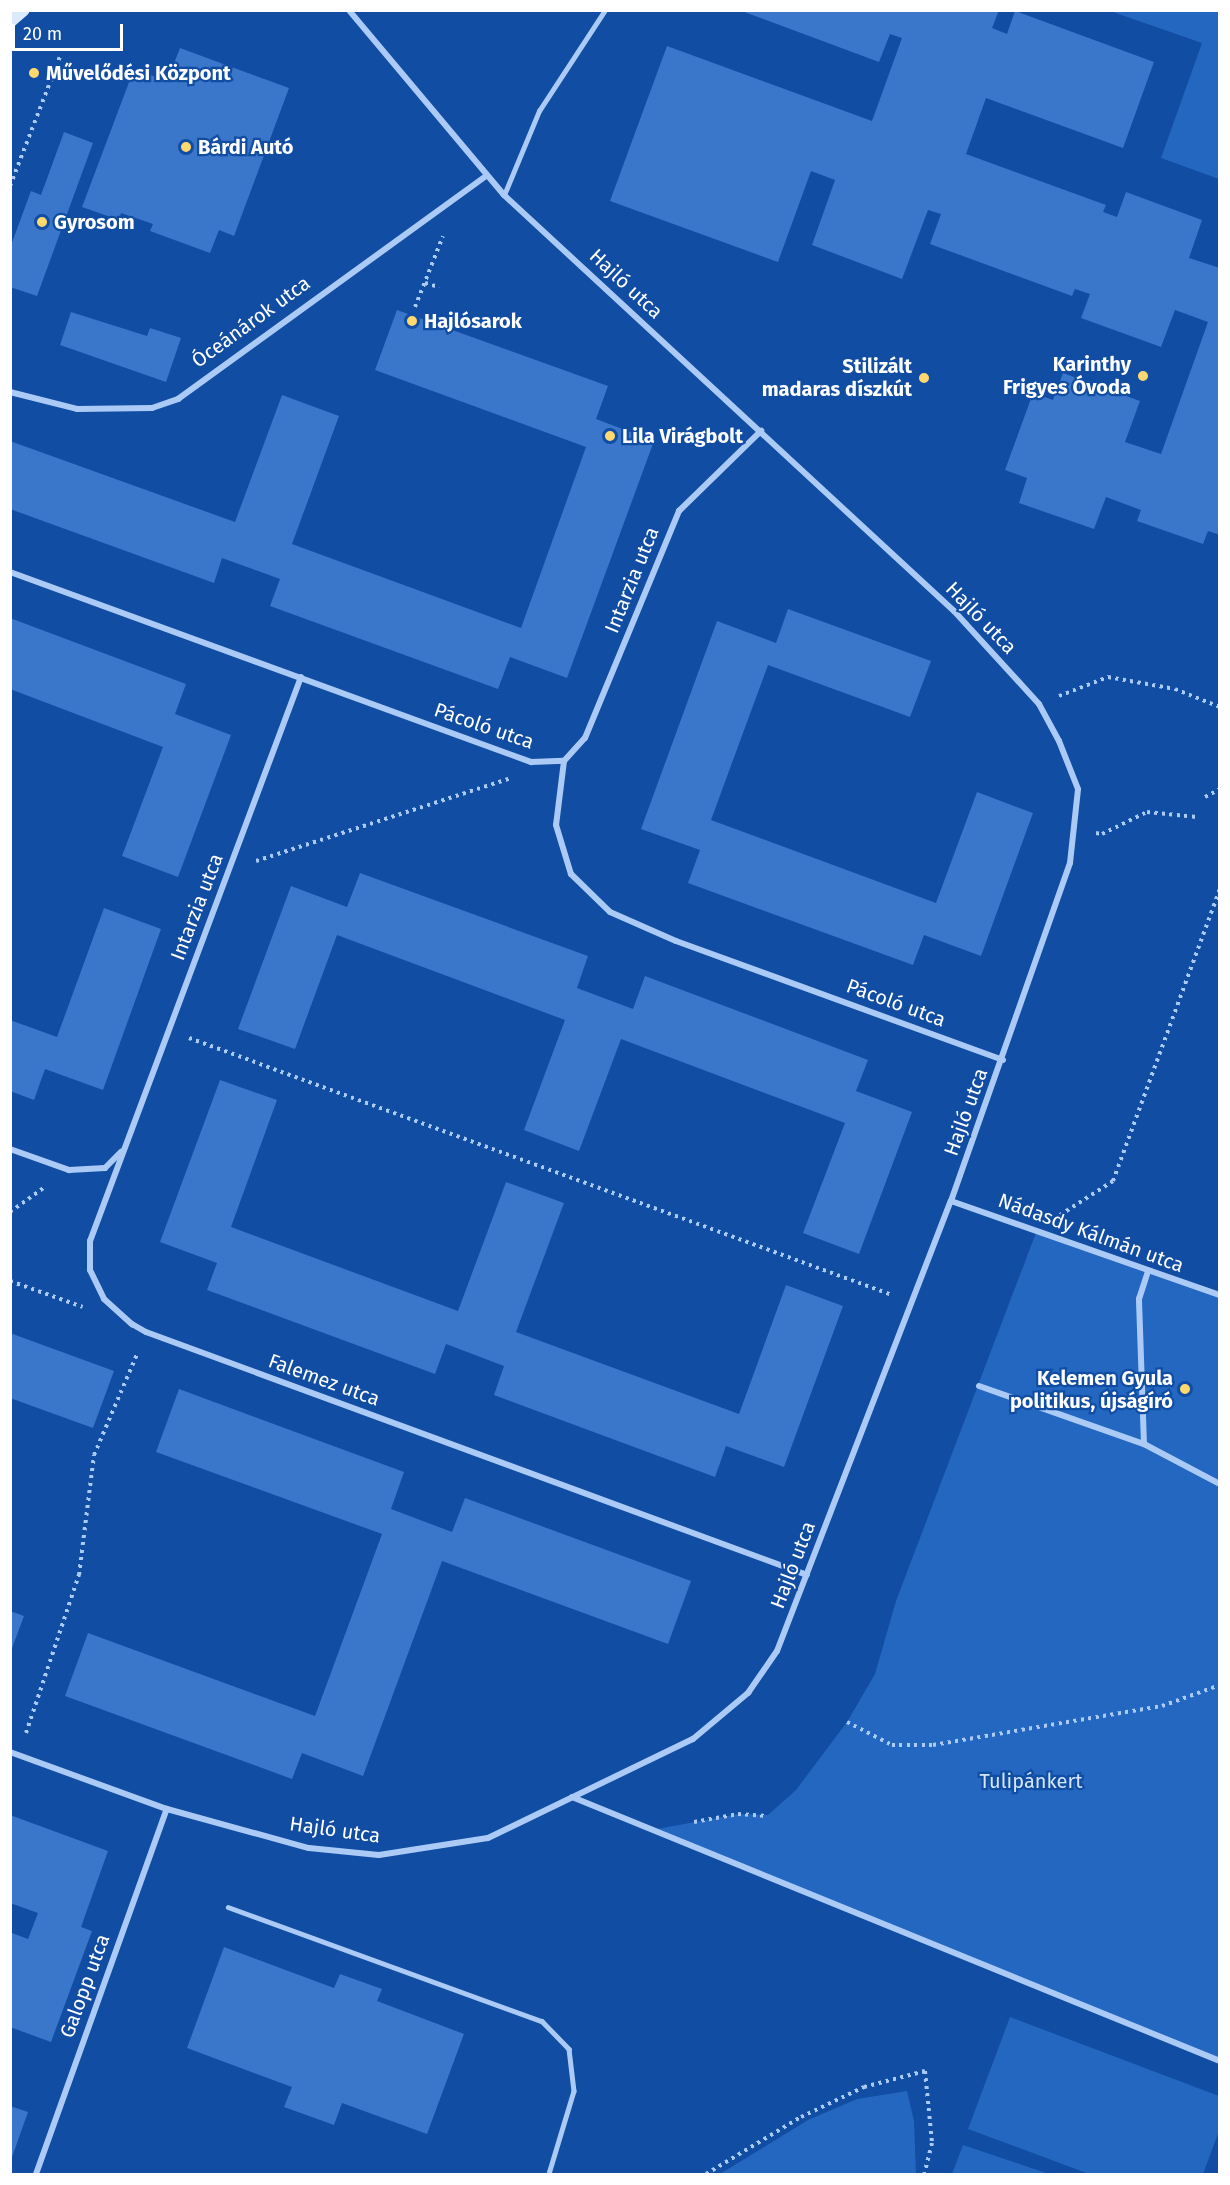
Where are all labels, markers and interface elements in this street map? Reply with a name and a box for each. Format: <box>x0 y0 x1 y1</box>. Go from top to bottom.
scale bar <box>15 12 126 50</box>
text: 20 m <box>23 23 62 45</box>
place label: Művelődési Központ <box>46 61 231 85</box>
marker: Művelődési Központ <box>27 66 41 80</box>
place label: Bárdi Autó <box>198 135 293 159</box>
marker: Bárdi Autó <box>179 140 193 154</box>
place label: Gyrosom <box>54 210 135 234</box>
marker: Gyrosom <box>35 215 49 229</box>
street label: Hajló utca <box>584 244 668 324</box>
street label: Óceánárok utca <box>187 271 315 373</box>
place label: Hajlósarok <box>424 309 522 333</box>
marker: Hajlósarok <box>405 314 419 328</box>
place label: Karinthy Frigyes Óvoda <box>1003 352 1131 399</box>
place label: Stilizált madaras díszkút <box>762 354 912 401</box>
marker: Karinthy Frigyes Óvoda <box>1136 369 1150 383</box>
marker: Stilizált madaras díszkút <box>917 371 931 385</box>
place label: Lila Virágbolt <box>622 424 743 448</box>
marker: Lila Virágbolt <box>603 429 617 443</box>
street label: Intarzia utca <box>600 523 664 637</box>
street label: Hajló utca <box>941 577 1021 659</box>
street label: Pácoló utca <box>431 698 537 754</box>
street label: Intarzia utca <box>166 850 228 964</box>
street label: Pácoló utca <box>843 974 949 1032</box>
street label: Hajló utca <box>939 1065 993 1159</box>
street label: Nádasdy Kálmán utca <box>995 1188 1187 1278</box>
street label: Falemez utca <box>265 1349 383 1411</box>
place label: Kelemen Gyula politikus, újságíró <box>1010 1366 1173 1413</box>
marker: Kelemen Gyula politikus, újságíró <box>1178 1382 1192 1396</box>
street label: Hajló utca <box>765 1518 821 1612</box>
park label: Tulipánkert <box>980 1769 1082 1793</box>
street label: Hajló utca <box>288 1812 382 1848</box>
street label: Galopp utca <box>55 1931 115 2041</box>

